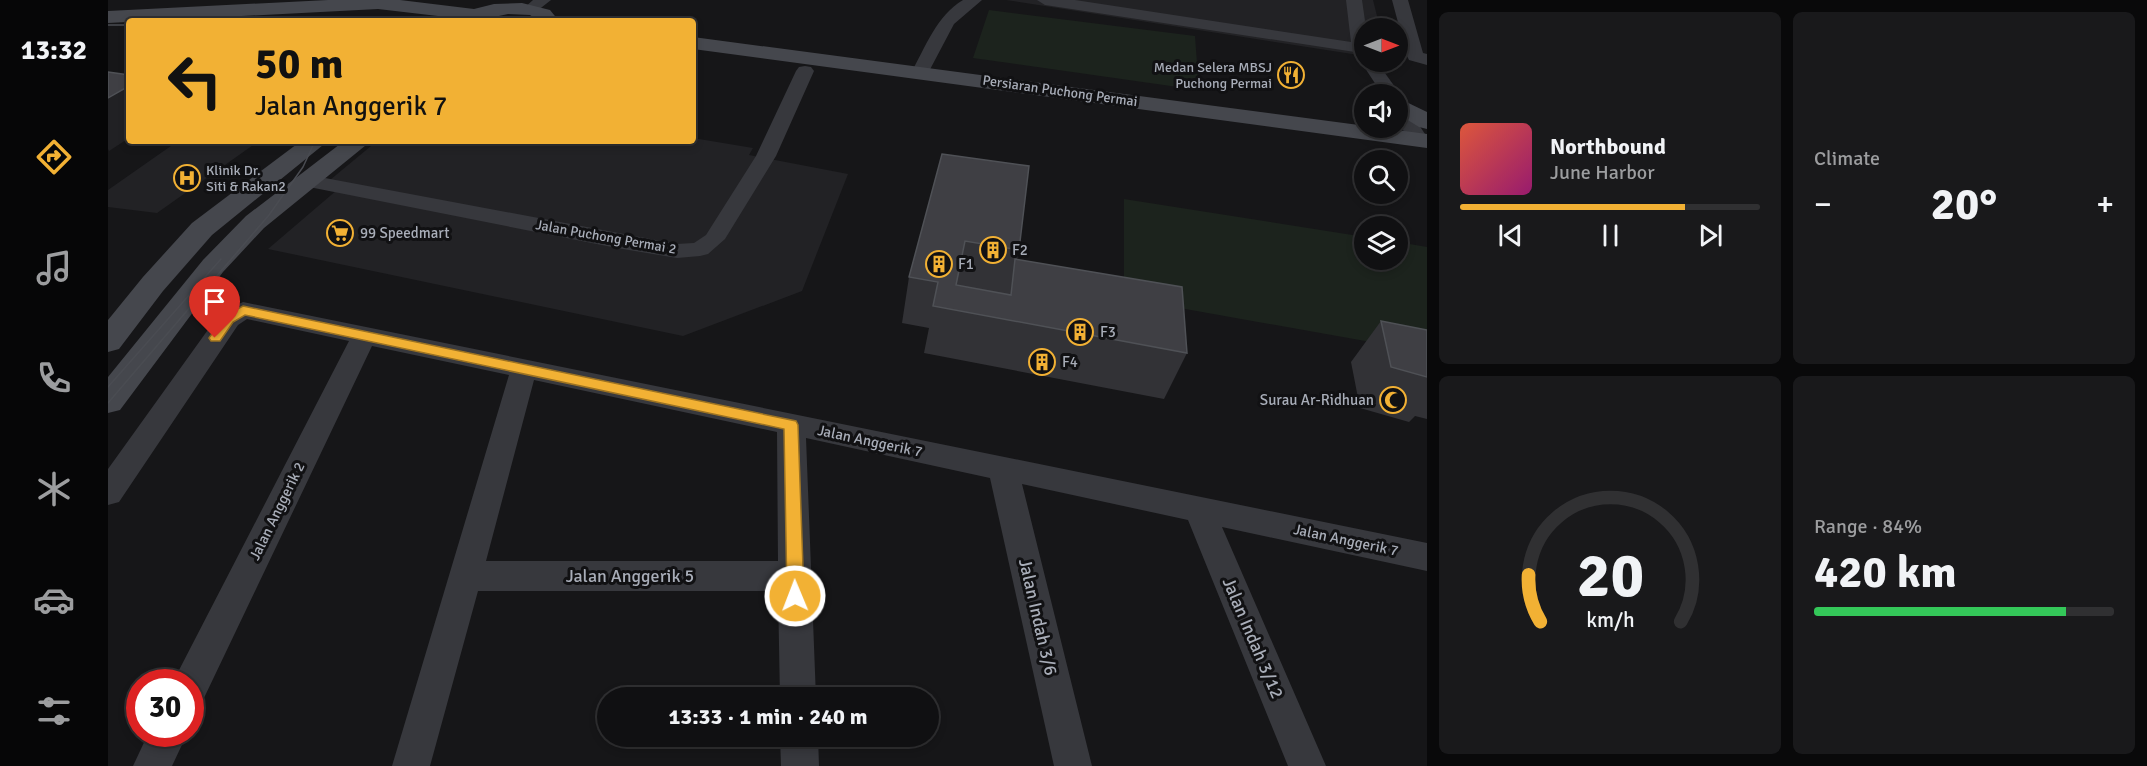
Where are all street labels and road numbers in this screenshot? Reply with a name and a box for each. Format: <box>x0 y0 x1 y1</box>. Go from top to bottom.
street label: Persiaran Puchong Permai <box>981 72 1139 110</box>
street label: Jalan Puchong Permai 2 <box>534 216 678 258</box>
street label: Jalan Anggerik 7 <box>816 421 924 461</box>
street label: Jalan Anggerik 2 <box>245 459 309 563</box>
street label: Jalan Anggerik 7 <box>1292 520 1400 560</box>
street label: Jalan Indah 3/6 <box>1014 556 1062 678</box>
street label: Jalan Anggerik 5 <box>566 565 694 587</box>
street label: Jalan Indah 3/12 <box>1218 574 1288 702</box>

